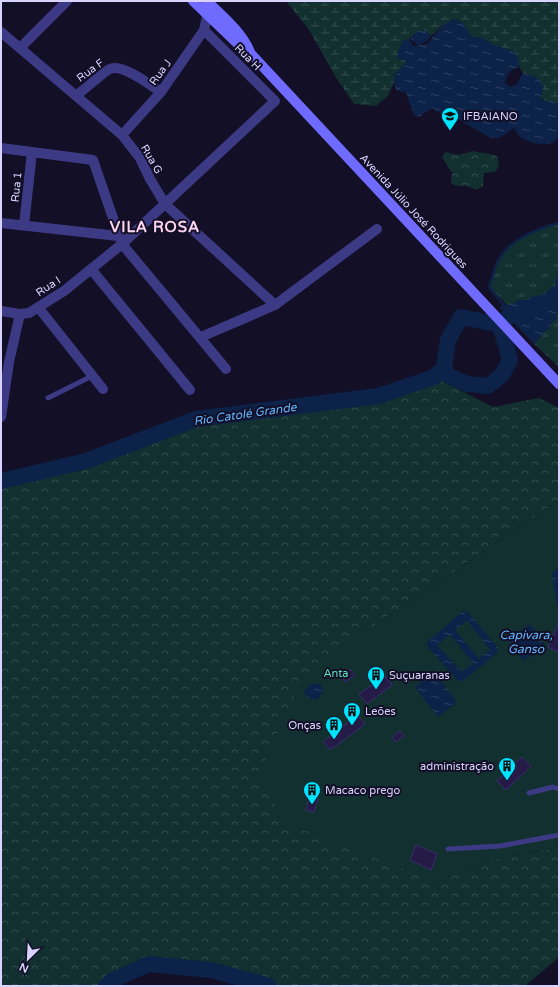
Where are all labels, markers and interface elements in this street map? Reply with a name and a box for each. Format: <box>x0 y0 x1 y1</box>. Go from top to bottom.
street label: Rua H <box>232 41 264 73</box>
street label: Rua F <box>74 56 107 85</box>
street label: Rua J <box>147 57 174 88</box>
school or university icon: IFBAIANO <box>440 106 460 131</box>
place label: IFBAIANO <box>463 110 518 123</box>
street label: Rua G <box>138 142 165 176</box>
street label: Avenida Júlio José Rodrigues <box>357 151 470 271</box>
street label: Rua 1 <box>8 171 25 203</box>
district label: VILA ROSA <box>110 218 200 236</box>
street label: Rua I <box>34 274 63 299</box>
water label: Rio Catolé Grande <box>193 400 299 428</box>
water label: Capivara, Ganso <box>499 628 553 656</box>
building icon: Suçuaranas <box>366 665 386 690</box>
park label: Anta <box>323 667 349 680</box>
place label: Suçuaranas <box>389 669 450 682</box>
building icon: Leões <box>342 701 362 726</box>
place label: Leões <box>365 705 396 718</box>
building icon: Onças <box>324 715 344 740</box>
place label: Onças <box>288 719 321 732</box>
building icon: administração <box>497 756 517 781</box>
place label: administração <box>420 760 494 773</box>
building icon: Macaco prego <box>302 780 322 805</box>
place label: Macaco prego <box>325 784 400 797</box>
north arrow <box>8 939 48 979</box>
text: N <box>17 960 31 975</box>

